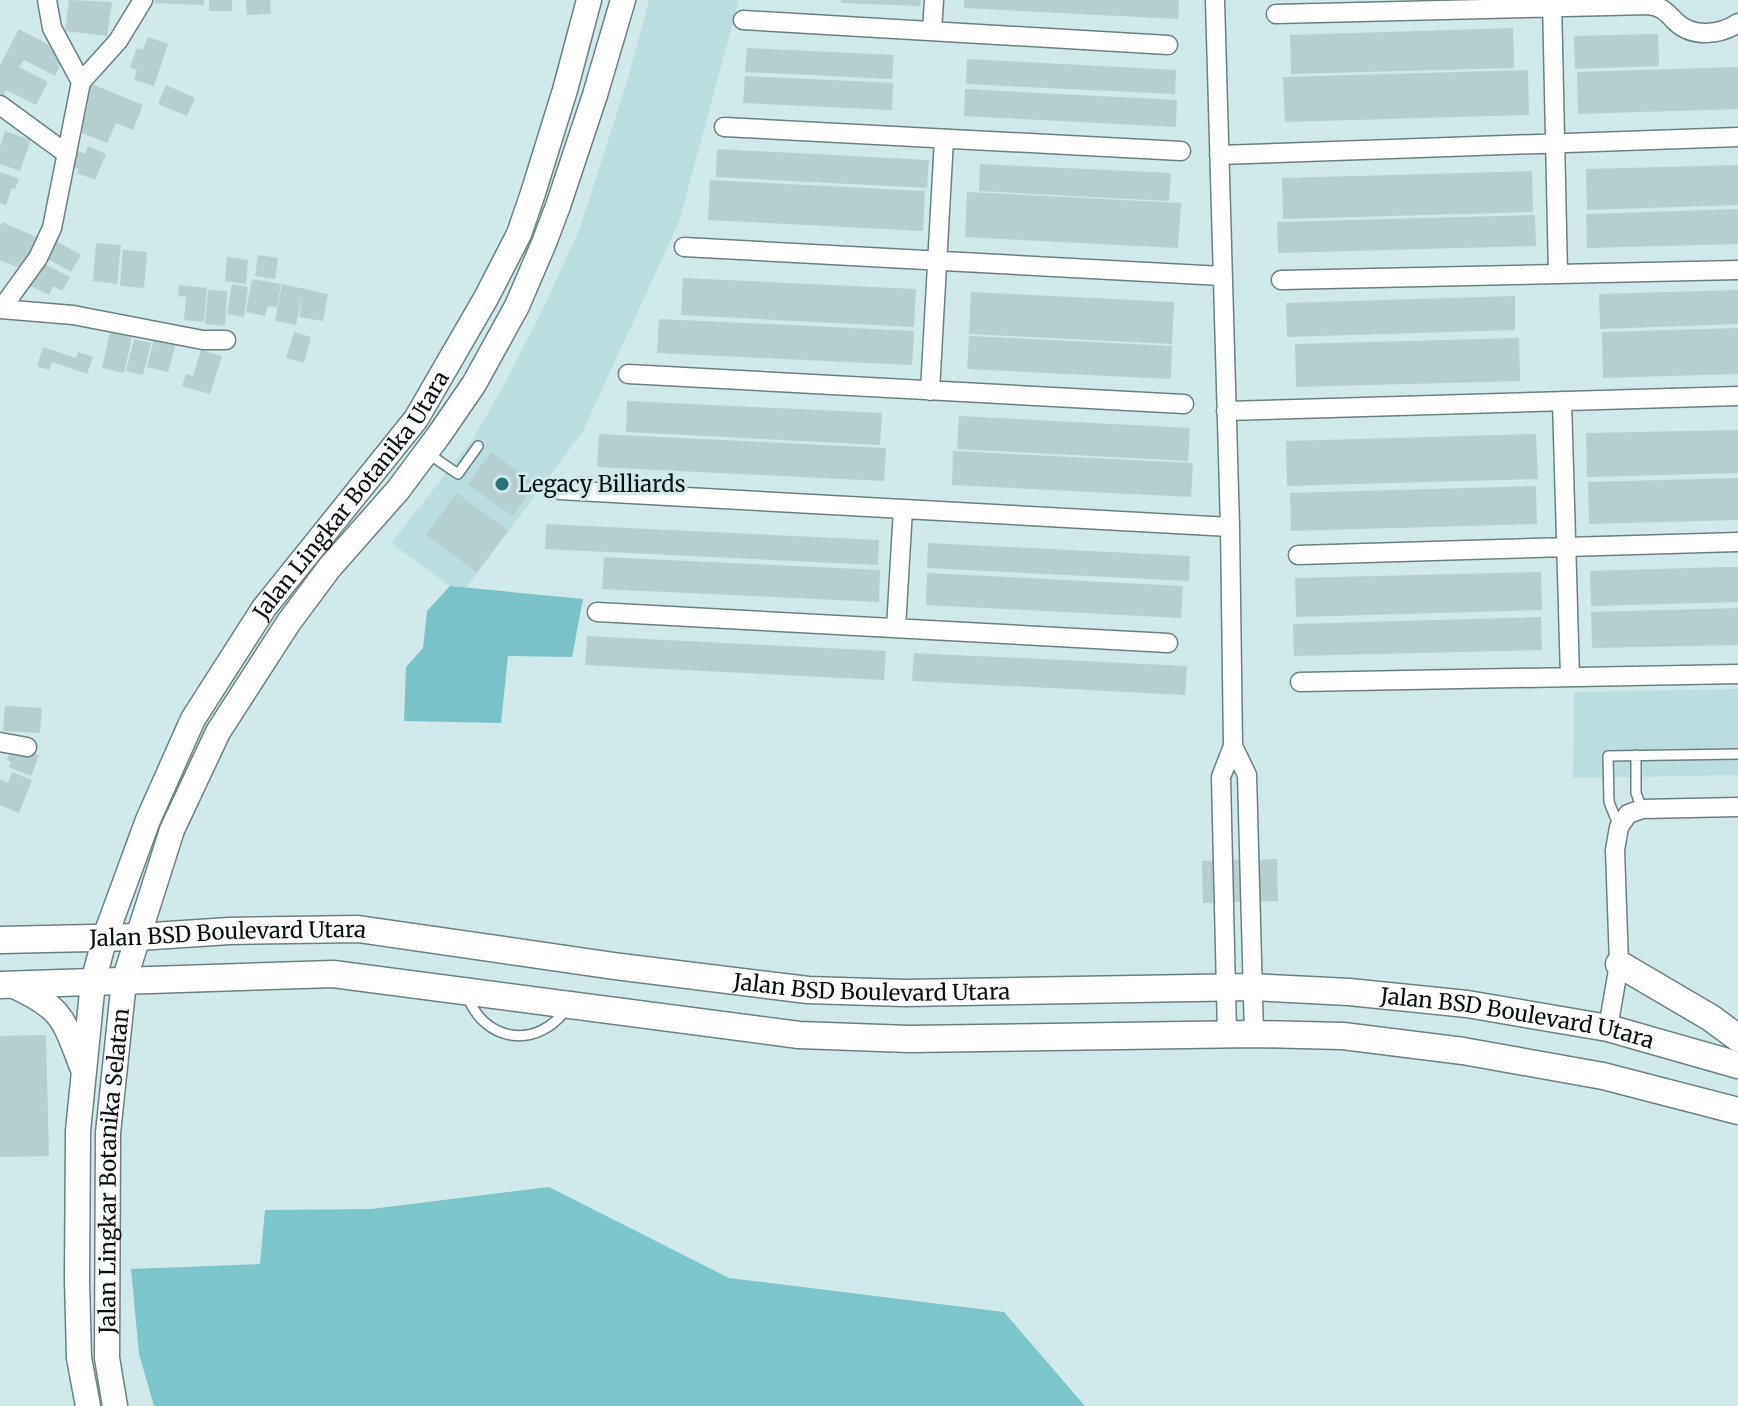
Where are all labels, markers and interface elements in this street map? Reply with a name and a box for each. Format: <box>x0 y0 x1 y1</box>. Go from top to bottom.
street label: Jalan Lingkar Botanika Utara <box>246 366 455 625</box>
place label: Legacy Billiards <box>518 470 685 498</box>
marker: Legacy Billiards <box>493 475 511 493</box>
street label: Jalan BSD Boulevard Utara <box>88 915 369 952</box>
street label: Jalan BSD Boulevard Utara <box>731 967 1011 1007</box>
street label: Jalan BSD Boulevard Utara <box>1378 981 1658 1055</box>
street label: Jalan Lingkar Botanika Selatan <box>93 1006 135 1335</box>

